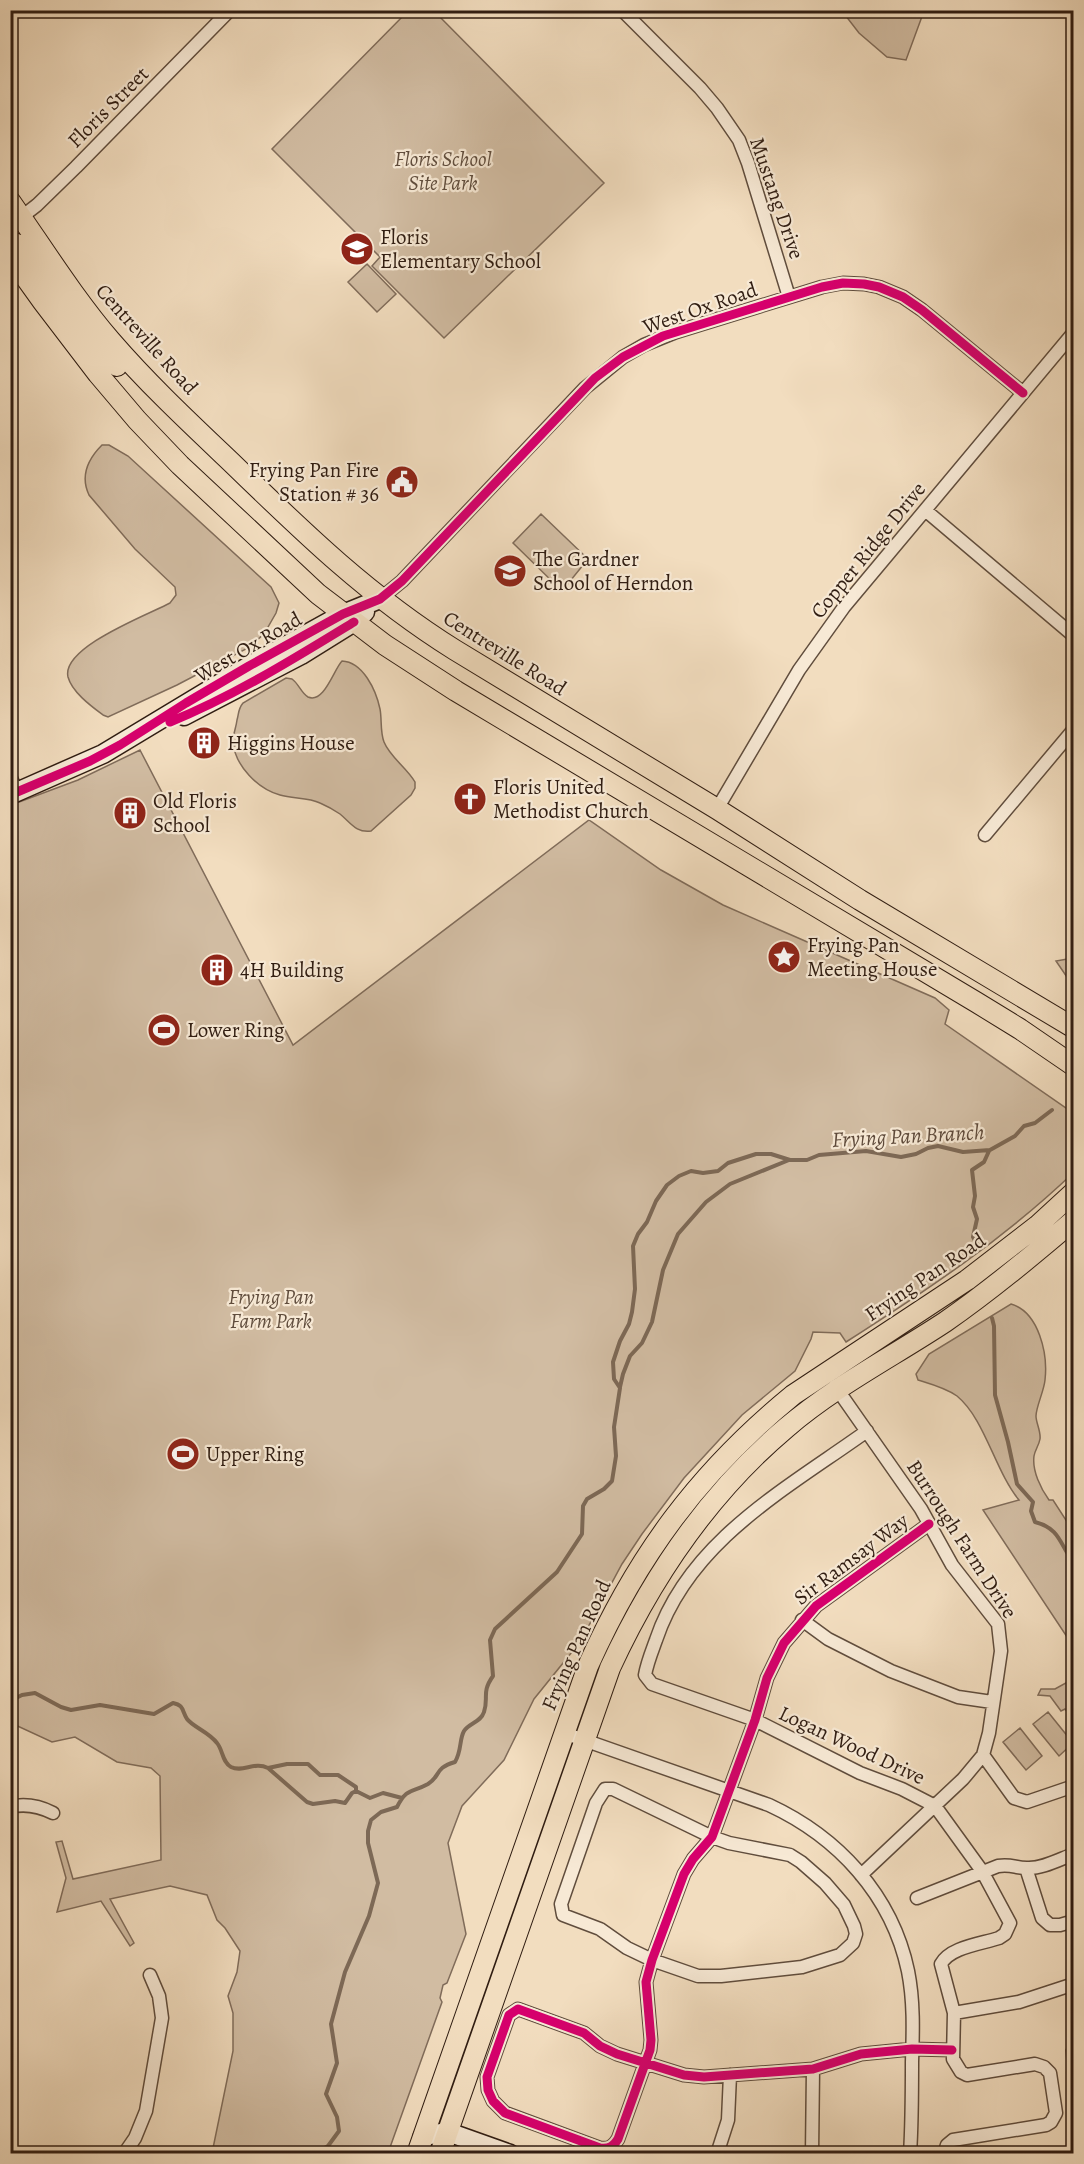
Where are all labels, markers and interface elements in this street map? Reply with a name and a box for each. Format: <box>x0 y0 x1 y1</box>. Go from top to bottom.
street label: Floris Street <box>61 60 155 154</box>
street label: Mustang Drive <box>743 133 811 263</box>
park label: Floris School Site Park <box>394 145 493 197</box>
place label: Floris Elementary School <box>380 223 541 275</box>
school or university icon: Floris Elementary School <box>339 231 375 267</box>
street label: West Ox Road <box>638 275 762 341</box>
street label: Centreville Road <box>90 277 205 401</box>
place label: Frying Pan Fire Station # 36 <box>249 456 379 508</box>
public building icon: Frying Pan Fire Station # 36 <box>384 464 420 500</box>
street label: Copper Ridge Drive <box>804 476 932 624</box>
place label: The Gardner School of Herndon <box>533 545 693 597</box>
school or university icon: The Gardner School of Herndon <box>492 553 528 589</box>
street label: Centreville Road <box>438 604 573 703</box>
street label: West Ox Road <box>188 605 307 689</box>
building icon: Higgins House <box>186 725 222 761</box>
place label: Higgins House <box>227 729 355 757</box>
place label: Floris United Methodist Church <box>493 773 649 825</box>
church icon: Floris United Methodist Church <box>452 781 488 817</box>
place label: Old Floris School <box>153 787 237 839</box>
building icon: Old Floris School <box>112 795 148 831</box>
place label: Frying Pan Meeting House <box>807 931 937 983</box>
place icon: Frying Pan Meeting House <box>766 939 802 975</box>
building icon: 4H Building <box>199 952 235 988</box>
place label: 4H Building <box>240 956 344 984</box>
sports icon: Lower Ring <box>146 1012 182 1048</box>
place label: Lower Ring <box>187 1016 285 1044</box>
water label: Frying Pan Branch <box>831 1117 985 1155</box>
street label: Frying Pan Road <box>859 1226 992 1328</box>
park label: Frying Pan Farm Park <box>228 1283 314 1335</box>
sports icon: Upper Ring <box>165 1436 201 1472</box>
place label: Upper Ring <box>206 1440 305 1468</box>
street label: Burrough Farm Drive <box>900 1454 1024 1624</box>
street label: Sir Ramsay Way <box>788 1506 915 1611</box>
street label: Frying Pan Road <box>535 1574 618 1715</box>
street label: Logan Wood Drive <box>774 1699 930 1791</box>

